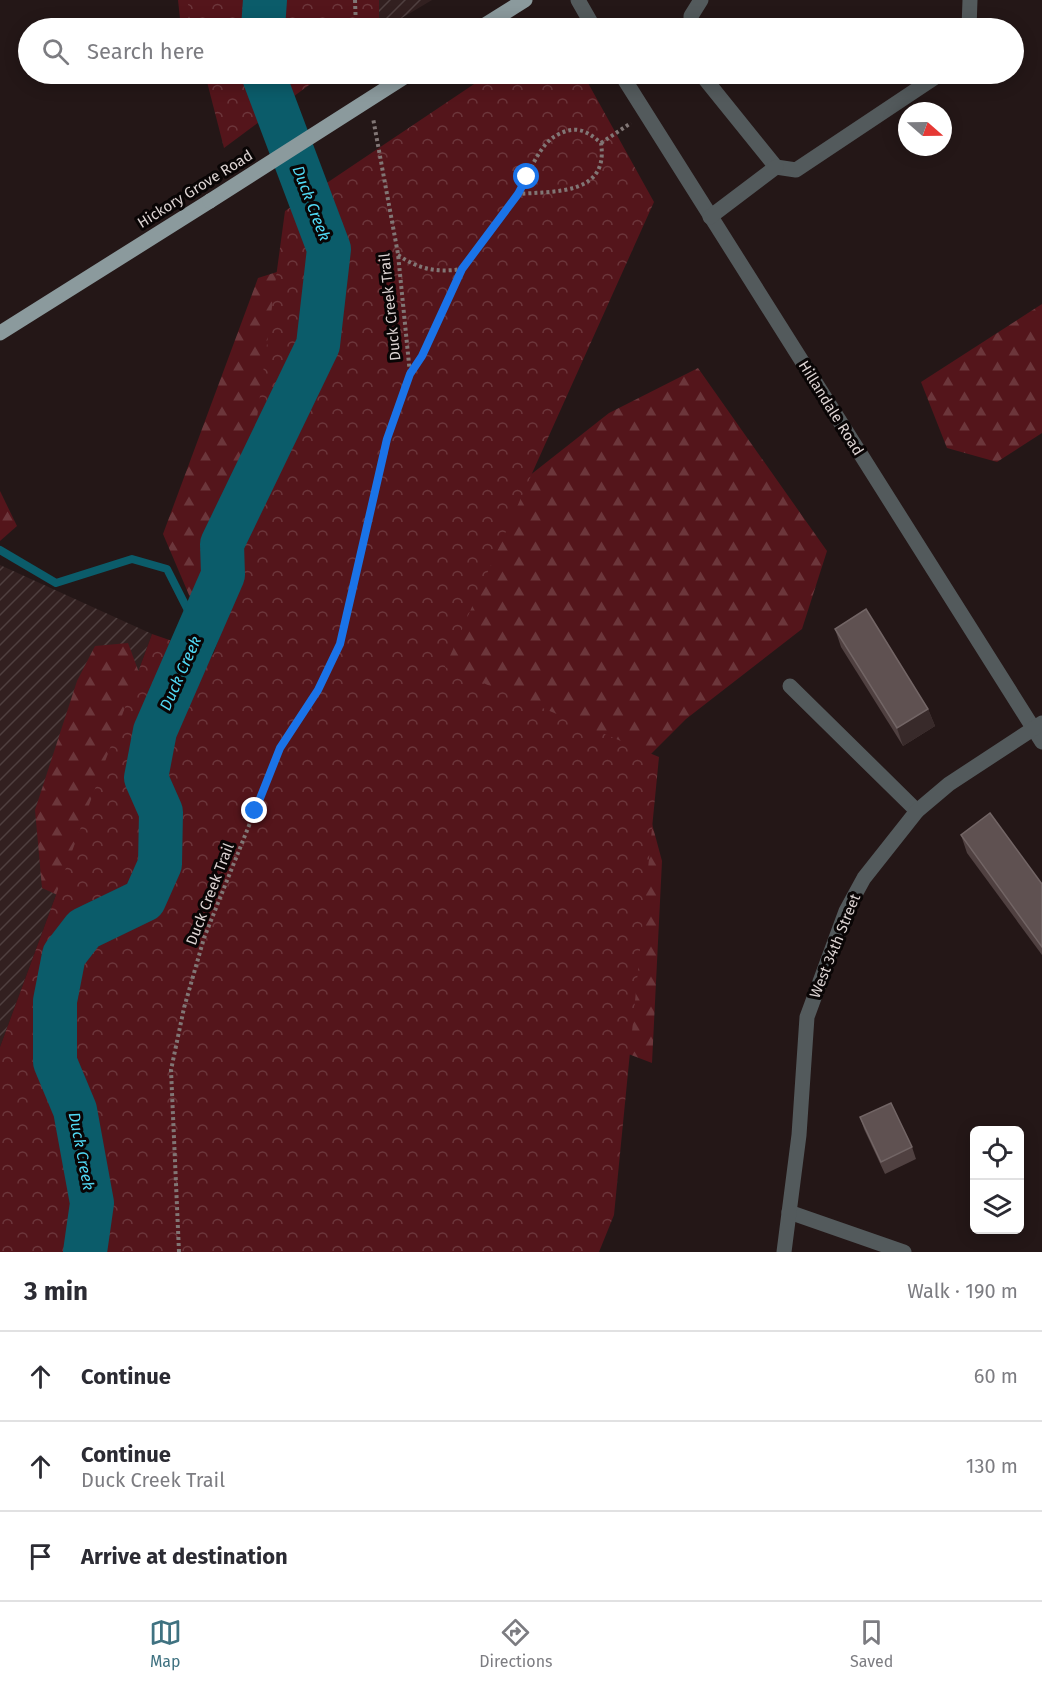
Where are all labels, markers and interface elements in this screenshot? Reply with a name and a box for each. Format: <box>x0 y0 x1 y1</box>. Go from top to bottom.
search box <box>18 18 1024 84</box>
icon: search <box>39 35 72 68</box>
text: Search here <box>87 38 205 65</box>
north arrow <box>898 102 952 156</box>
street label: Hickory Grove Road <box>134 146 256 232</box>
water label: Duck Creek <box>288 163 335 244</box>
route start <box>513 163 539 189</box>
street label: Duck Creek Trail <box>375 252 405 362</box>
street label: Hillandale Road <box>795 357 867 459</box>
water label: Duck Creek <box>156 633 205 713</box>
route end <box>241 797 267 823</box>
street label: Duck Creek Trail <box>182 840 238 948</box>
street label: West 34th Street <box>806 891 864 1001</box>
water label: Duck Creek <box>65 1110 98 1192</box>
map controls <box>970 1126 1024 1234</box>
button: locate <box>970 1126 1024 1180</box>
button: layers <box>970 1180 1024 1234</box>
text: 3 min <box>24 1276 88 1307</box>
text: Walk · 190 m <box>907 1279 1018 1303</box>
icon: ahead <box>24 1360 57 1393</box>
text: Continue <box>81 1363 171 1390</box>
text: 60 m <box>974 1364 1018 1388</box>
text: Continue <box>81 1441 171 1468</box>
icon: ahead <box>24 1450 57 1483</box>
text: 130 m <box>966 1454 1018 1478</box>
text: Duck Creek Trail <box>81 1468 225 1492</box>
icon: arrive <box>24 1540 57 1573</box>
text: Arrive at destination <box>81 1543 288 1570</box>
tab: Map <box>149 1616 182 1671</box>
tab: Directions <box>479 1616 553 1671</box>
tab: Saved <box>850 1616 893 1671</box>

